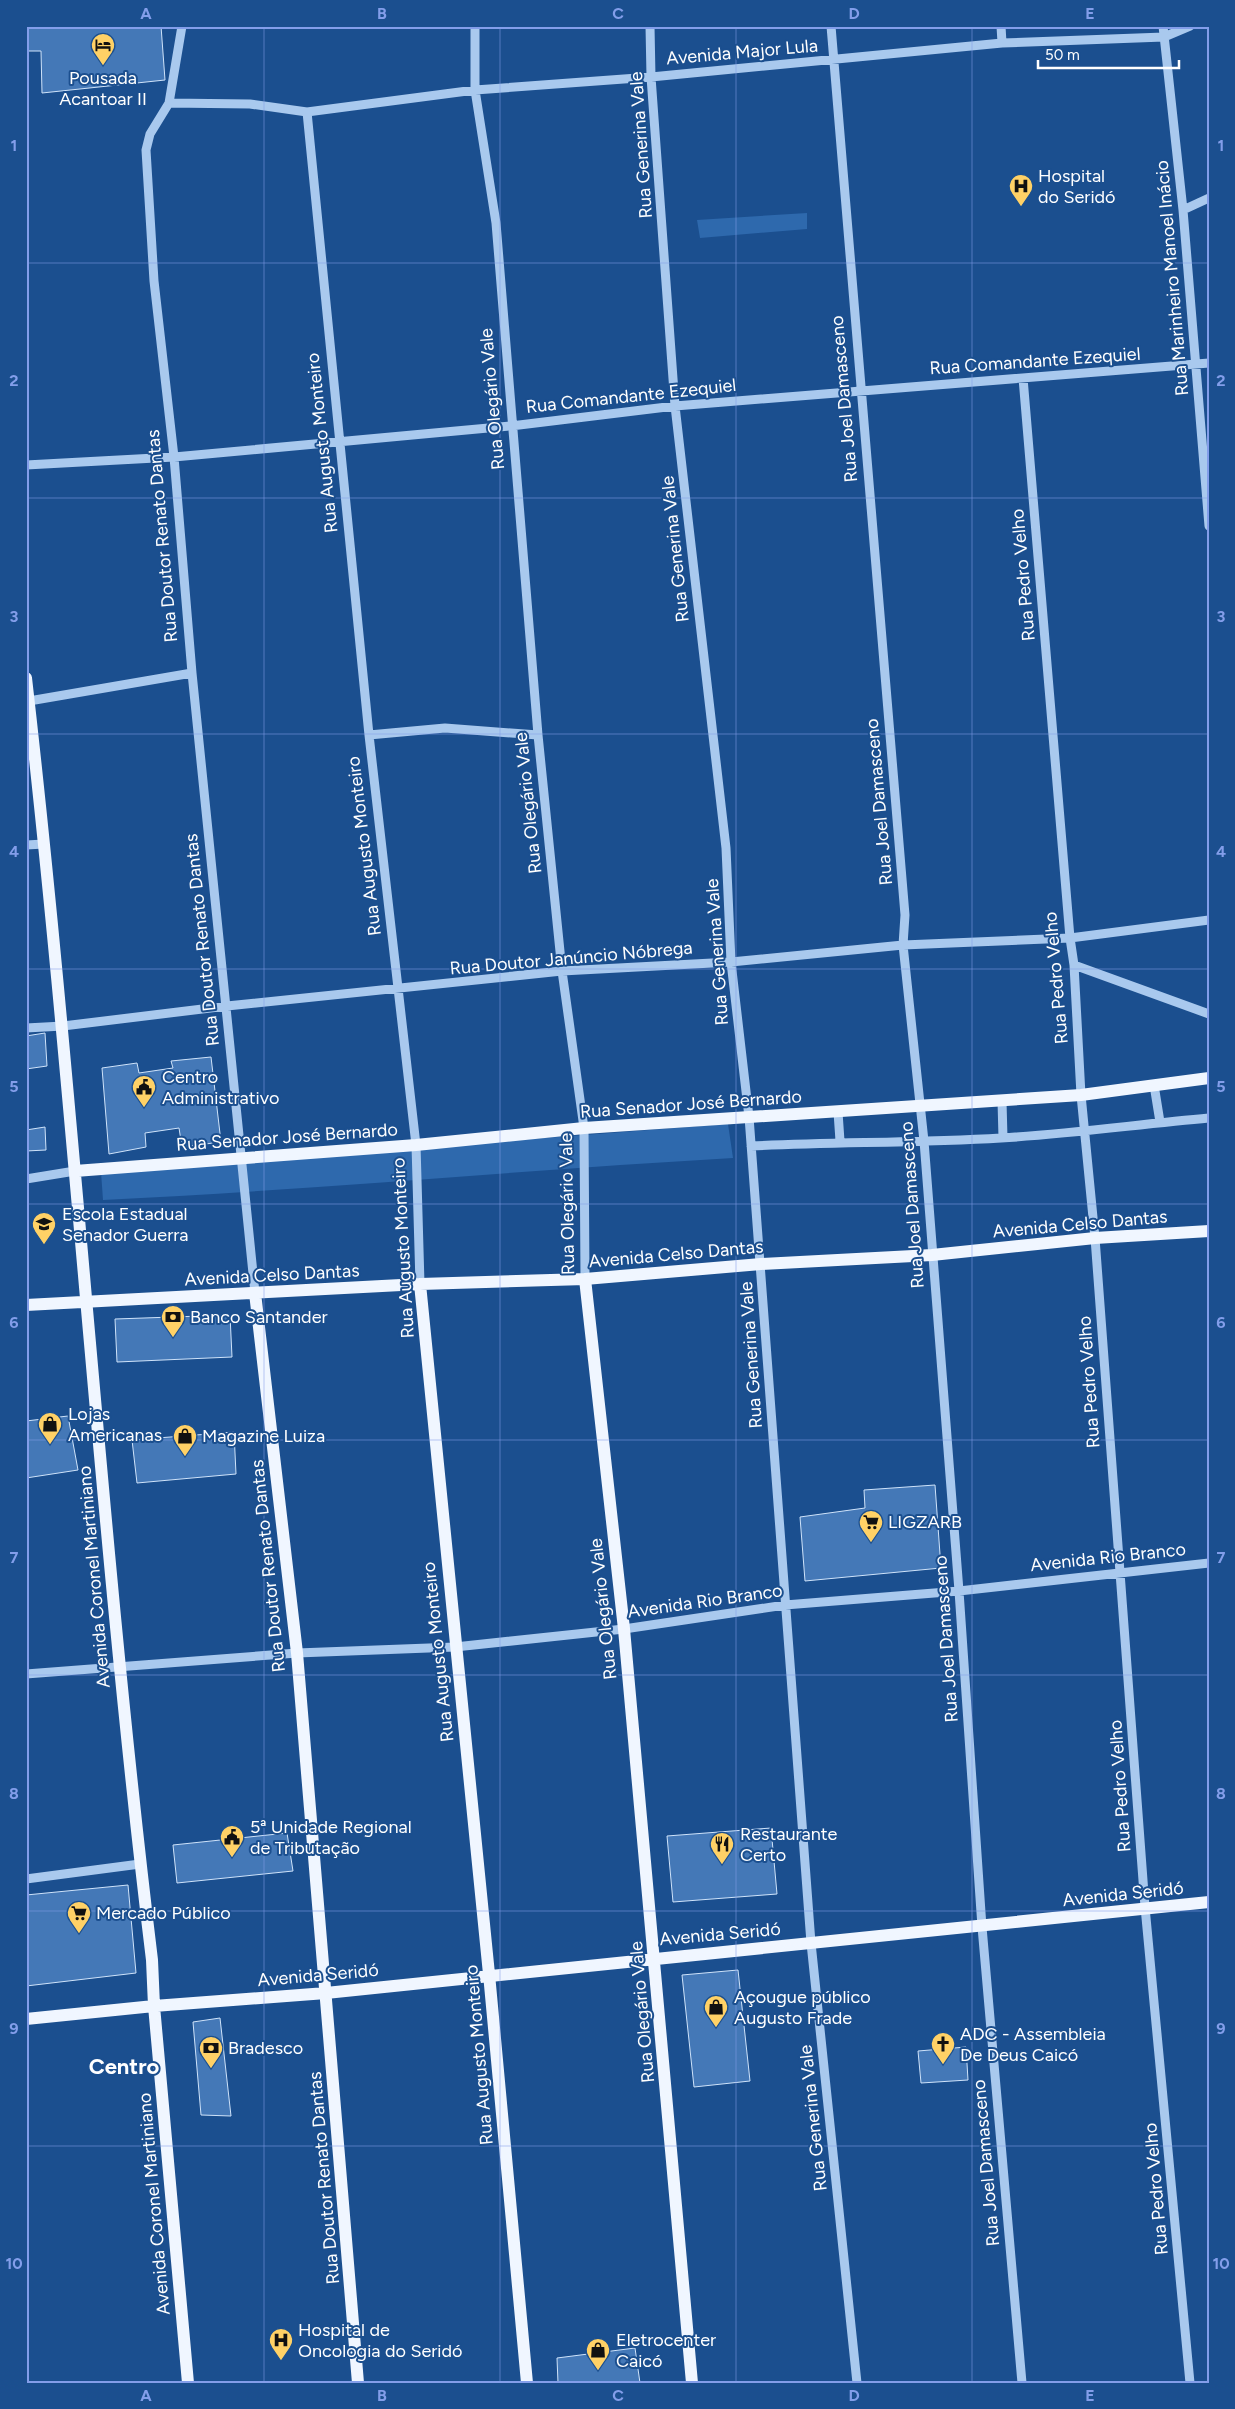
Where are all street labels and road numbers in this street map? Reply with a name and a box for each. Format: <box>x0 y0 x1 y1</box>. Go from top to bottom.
street label: Avenida Major Lula <box>665 34 819 70</box>
street label: Rua Generina Vale <box>625 71 657 219</box>
street label: Rua Marinheiro Manoel Inácio <box>1151 159 1193 397</box>
street label: Rua Joel Damasceno <box>826 315 862 483</box>
street label: Rua Olegário Vale <box>475 327 509 471</box>
street label: Rua Comandante Ezequiel <box>929 343 1141 379</box>
street label: Rua Augusto Monteiro <box>302 352 342 534</box>
street label: Rua Comandante Ezequiel <box>525 374 737 418</box>
street label: Rua Doutor Renato Dantas <box>142 429 182 643</box>
street label: Rua Generina Vale <box>656 475 694 623</box>
street label: Rua Pedro Velho <box>1006 508 1040 642</box>
street label: Rua Joel Damasceno <box>861 718 897 886</box>
street label: Rua Olegário Vale <box>510 731 546 875</box>
street label: Rua Augusto Monteiro <box>342 755 386 937</box>
street label: Rua Doutor Renato Dantas <box>180 833 224 1047</box>
street label: Rua Generina Vale <box>701 878 733 1026</box>
street label: Rua Pedro Velho <box>1039 911 1073 1045</box>
street label: Rua Doutor Janúncio Nóbrega <box>449 936 693 980</box>
street label: Rua Senador José Bernardo <box>579 1085 803 1123</box>
street label: Rua Senador José Bernardo <box>175 1118 399 1156</box>
street label: Rua Joel Damasceno <box>895 1121 929 1289</box>
street label: Rua Olegário Vale <box>555 1133 579 1275</box>
street label: Rua Augusto Monteiro <box>387 1157 419 1339</box>
street label: Avenida Celso Dantas <box>992 1205 1168 1243</box>
street label: Avenida Celso Dantas <box>588 1235 764 1273</box>
street label: Avenida Celso Dantas <box>184 1259 360 1291</box>
street label: Rua Generina Vale <box>735 1281 767 1429</box>
street label: Rua Pedro Velho <box>1073 1315 1105 1449</box>
street label: Rua Doutor Renato Dantas <box>246 1459 290 1673</box>
street label: Avenida Coronel Martiniano <box>73 1465 115 1689</box>
street label: Rua Olegário Vale <box>585 1537 621 1681</box>
street label: Avenida Rio Branco <box>1029 1538 1187 1576</box>
street label: Rua Joel Damasceno <box>929 1555 963 1723</box>
street label: Rua Augusto Monteiro <box>418 1561 458 1743</box>
street label: Avenida Rio Branco <box>626 1579 784 1623</box>
street label: Rua Pedro Velho <box>1104 1719 1136 1853</box>
street label: Avenida Seridó <box>1061 1877 1185 1911</box>
street label: Avenida Seridó <box>659 1918 781 1950</box>
street label: Rua Olegário Vale <box>625 1940 659 2084</box>
street label: Avenida Seridó <box>257 1959 379 1991</box>
street label: Rua Augusto Monteiro <box>460 1964 498 2146</box>
street label: Rua Generina Vale <box>794 2044 832 2192</box>
street label: Rua Doutor Renato Dantas <box>304 2071 344 2285</box>
street label: Rua Joel Damasceno <box>968 2079 1004 2247</box>
street label: Avenida Coronel Martiniano <box>133 2092 175 2316</box>
street label: Rua Pedro Velho <box>1139 2122 1173 2256</box>

